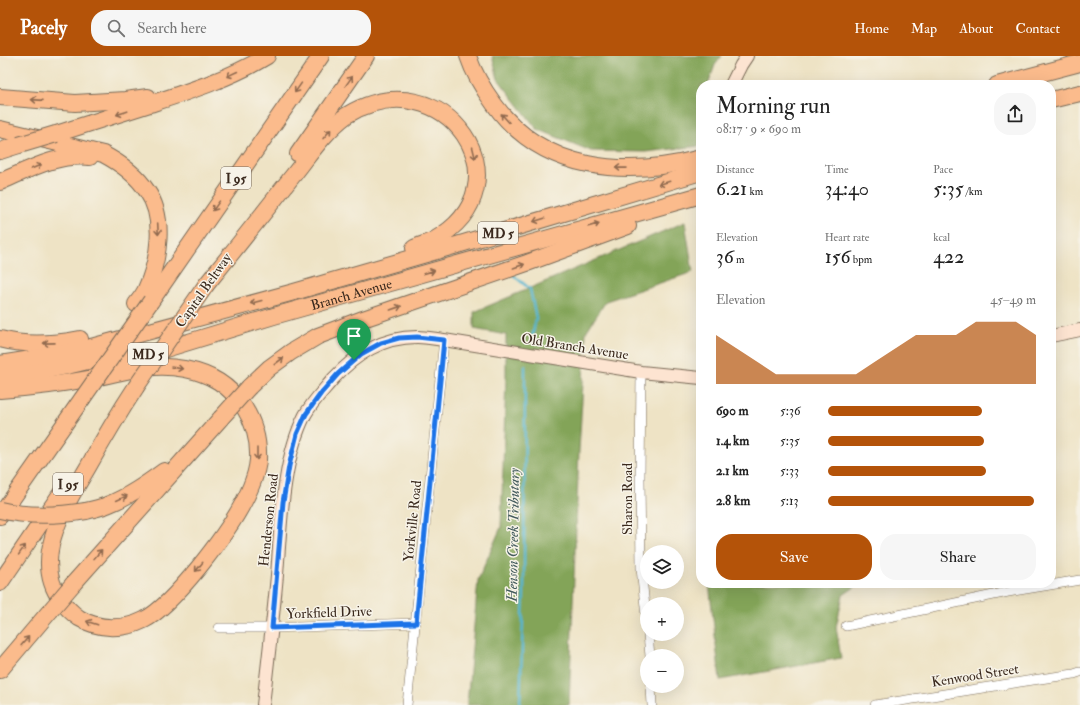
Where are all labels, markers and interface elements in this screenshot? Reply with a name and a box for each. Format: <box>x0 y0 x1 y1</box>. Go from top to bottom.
search box <box>91 10 371 46</box>
text: Pacely <box>20 16 67 40</box>
icon: search <box>105 17 127 39</box>
text: Search here <box>137 19 207 38</box>
text: Home <box>854 20 889 37</box>
text: Map <box>911 20 937 37</box>
text: About <box>959 20 993 37</box>
text: Contact <box>1015 20 1060 37</box>
one-way arrow <box>227 71 239 78</box>
one-way arrow <box>345 75 353 86</box>
one-way arrow <box>294 82 302 93</box>
text: Morning run <box>716 92 831 120</box>
button: share <box>994 93 1036 135</box>
one-way arrow <box>31 96 44 103</box>
one-way arrow <box>116 110 129 117</box>
one-way arrow <box>500 113 510 123</box>
text: 08:17 · 9 × 690 m <box>716 121 801 137</box>
one-way arrow <box>322 129 331 139</box>
one-way arrow <box>471 146 478 159</box>
one-way arrow <box>29 162 41 170</box>
text: Distance <box>716 163 754 176</box>
text: Time <box>825 163 849 176</box>
text: Pace <box>933 163 953 176</box>
one-way arrow <box>615 164 628 172</box>
road number: I 95 <box>221 167 251 189</box>
text: 6.21 <box>716 176 747 201</box>
text: 34:40 <box>825 176 869 201</box>
text: 5:35 <box>933 176 964 201</box>
one-way arrow <box>657 180 670 187</box>
text: km <box>747 185 763 198</box>
text: /km <box>964 185 983 198</box>
one-way arrow <box>212 201 220 212</box>
one-way arrow <box>533 217 546 224</box>
one-way arrow <box>588 221 601 228</box>
one-way arrow <box>155 222 162 235</box>
road number: MD 5 <box>478 222 518 244</box>
text: Elevation <box>716 231 758 244</box>
text: Heart rate <box>825 231 869 244</box>
text: kcal <box>933 231 950 244</box>
text: 36 <box>716 244 734 269</box>
text: 156 <box>825 244 851 269</box>
text: 422 <box>933 244 964 269</box>
street label: Capital Beltway <box>172 249 237 331</box>
text: m <box>734 253 745 266</box>
text: bpm <box>851 253 872 266</box>
one-way arrow <box>513 262 526 269</box>
one-way arrow <box>422 268 435 275</box>
street label: Branch Avenue <box>309 275 394 314</box>
text: Elevation <box>716 292 766 308</box>
text: 45–49 m <box>990 292 1036 308</box>
one-way arrow <box>250 299 263 306</box>
one-way arrow <box>390 303 402 311</box>
pin <box>337 319 371 360</box>
icon: arrive <box>343 325 365 347</box>
street label: Old Branch Avenue <box>520 330 630 363</box>
one-way arrow <box>43 339 56 347</box>
road number: MD 5 <box>128 343 168 365</box>
one-way arrow <box>273 357 284 366</box>
one-way arrow <box>170 364 183 372</box>
text: 690 m <box>716 403 749 419</box>
text: 5:36 <box>780 403 800 419</box>
text: 1.4 km <box>716 433 749 449</box>
text: 5:35 <box>780 433 800 449</box>
one-way arrow <box>253 447 261 460</box>
street label: Sharon Road <box>619 463 636 535</box>
text: 2.1 km <box>716 463 749 479</box>
text: 5:33 <box>780 463 799 479</box>
water label: Henson Creek Tributary <box>503 467 524 603</box>
road number: I 95 <box>53 473 83 495</box>
street label: Henderson Road <box>255 473 282 567</box>
street label: Yorkville Road <box>400 479 425 563</box>
text: 2.8 km <box>716 493 750 509</box>
text: 5:13 <box>780 493 799 509</box>
one-way arrow <box>116 494 128 501</box>
button: Save <box>716 534 872 580</box>
button: Share <box>880 534 1036 580</box>
one-way arrow <box>18 545 26 556</box>
map controls <box>640 545 684 693</box>
button: layers <box>640 545 684 589</box>
one-way arrow <box>94 549 103 560</box>
one-way arrow <box>194 562 203 573</box>
button: + <box>640 597 684 641</box>
street label: Yorkfield Drive <box>286 603 372 622</box>
one-way arrow <box>86 619 99 626</box>
one-way arrow <box>20 635 29 646</box>
button: − <box>640 649 684 693</box>
street label: Kenwood Street <box>930 660 1020 691</box>

